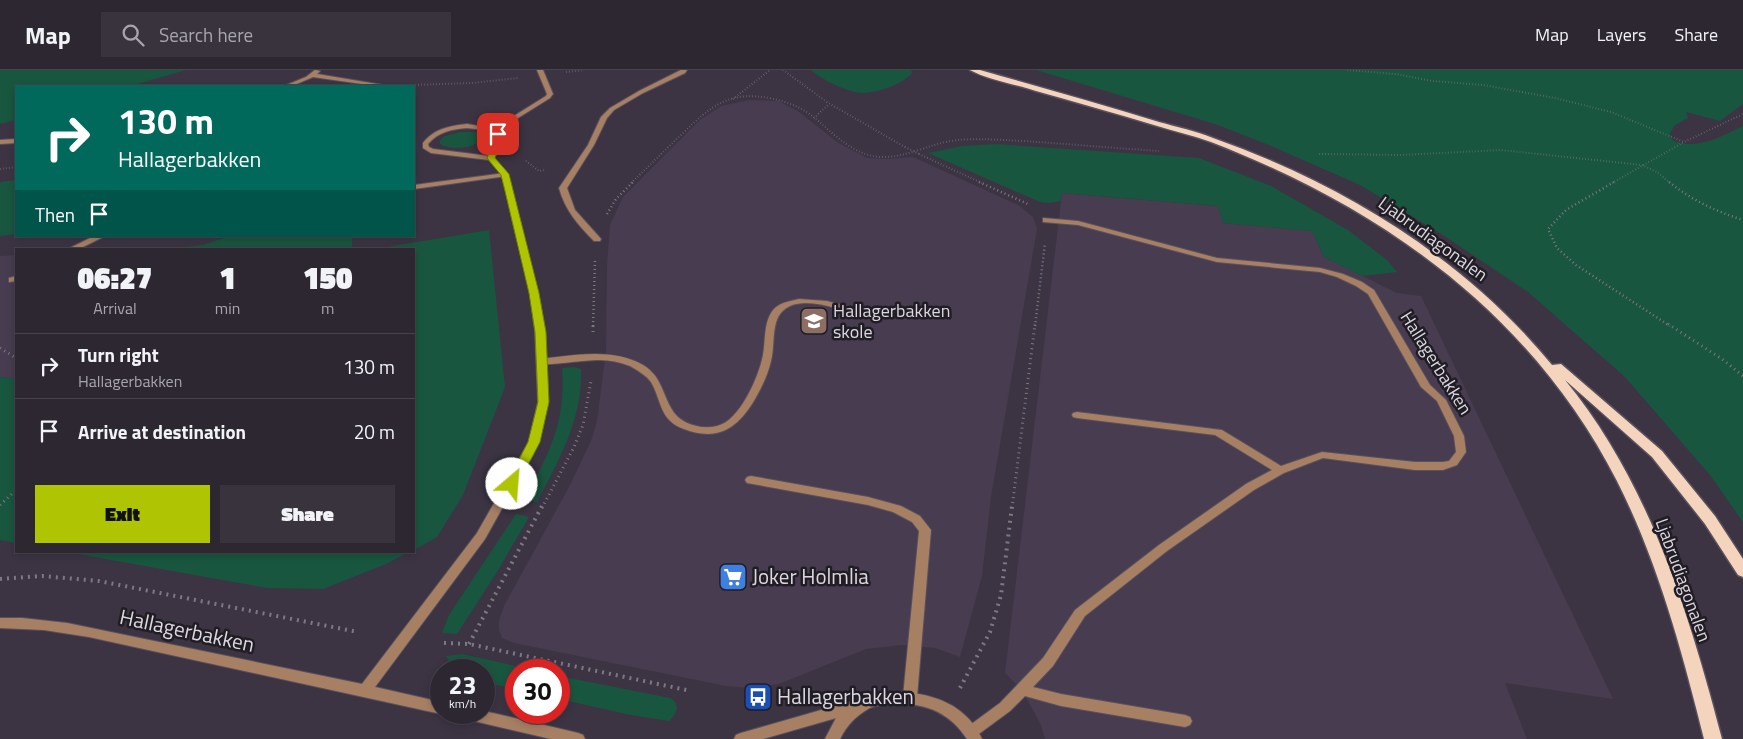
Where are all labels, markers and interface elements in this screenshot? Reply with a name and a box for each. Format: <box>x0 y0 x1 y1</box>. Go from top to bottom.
search box <box>101 12 451 57</box>
text: Map <box>25 17 71 53</box>
text: Search here <box>159 20 253 49</box>
icon: search <box>119 21 147 49</box>
text: Map <box>1535 21 1569 48</box>
text: Layers <box>1597 21 1646 48</box>
text: Share <box>1674 21 1718 48</box>
text: 130 m <box>118 94 214 148</box>
icon: right <box>35 105 100 170</box>
pin <box>477 113 519 155</box>
icon: arrive <box>484 120 512 148</box>
text: Hallagerbakken <box>118 142 261 176</box>
street label: Ljabrudiagonalen <box>1373 190 1494 288</box>
text: Then <box>35 200 75 229</box>
icon: arrive <box>85 200 113 228</box>
text: 06:27 <box>78 255 152 301</box>
text: 1 <box>219 255 236 301</box>
text: 150 <box>303 255 352 301</box>
text: Arrival <box>93 296 137 320</box>
text: min <box>215 296 240 320</box>
text: m <box>321 296 334 320</box>
place label: Hallagerbakken skole <box>833 297 950 345</box>
school or university icon: Hallagerbakken skole <box>799 306 829 336</box>
street label: Hallagerbakken <box>1394 306 1479 420</box>
text: Turn right <box>78 340 159 369</box>
icon: right <box>35 352 63 380</box>
text: 130 m <box>343 352 395 381</box>
text: Hallagerbakken <box>78 369 182 393</box>
icon: arrive <box>35 417 63 445</box>
text: Arrive at destination <box>78 417 246 446</box>
text: 20 m <box>354 417 395 446</box>
position arrow <box>485 457 537 509</box>
button: Exit <box>35 485 210 543</box>
button: Share <box>220 485 395 543</box>
street label: Ljabrudiagonalen <box>1649 514 1718 645</box>
place label: Joker Holmlia <box>752 560 869 592</box>
supermarket icon: Joker Holmlia <box>718 562 748 592</box>
street label: Hallagerbakken <box>117 600 257 660</box>
speed limit sign: 30 <box>505 659 570 724</box>
text: 23 <box>448 666 477 704</box>
place label: Hallagerbakken <box>777 680 914 712</box>
bus stop icon: Hallagerbakken <box>743 682 773 712</box>
text: km/h <box>449 694 476 713</box>

